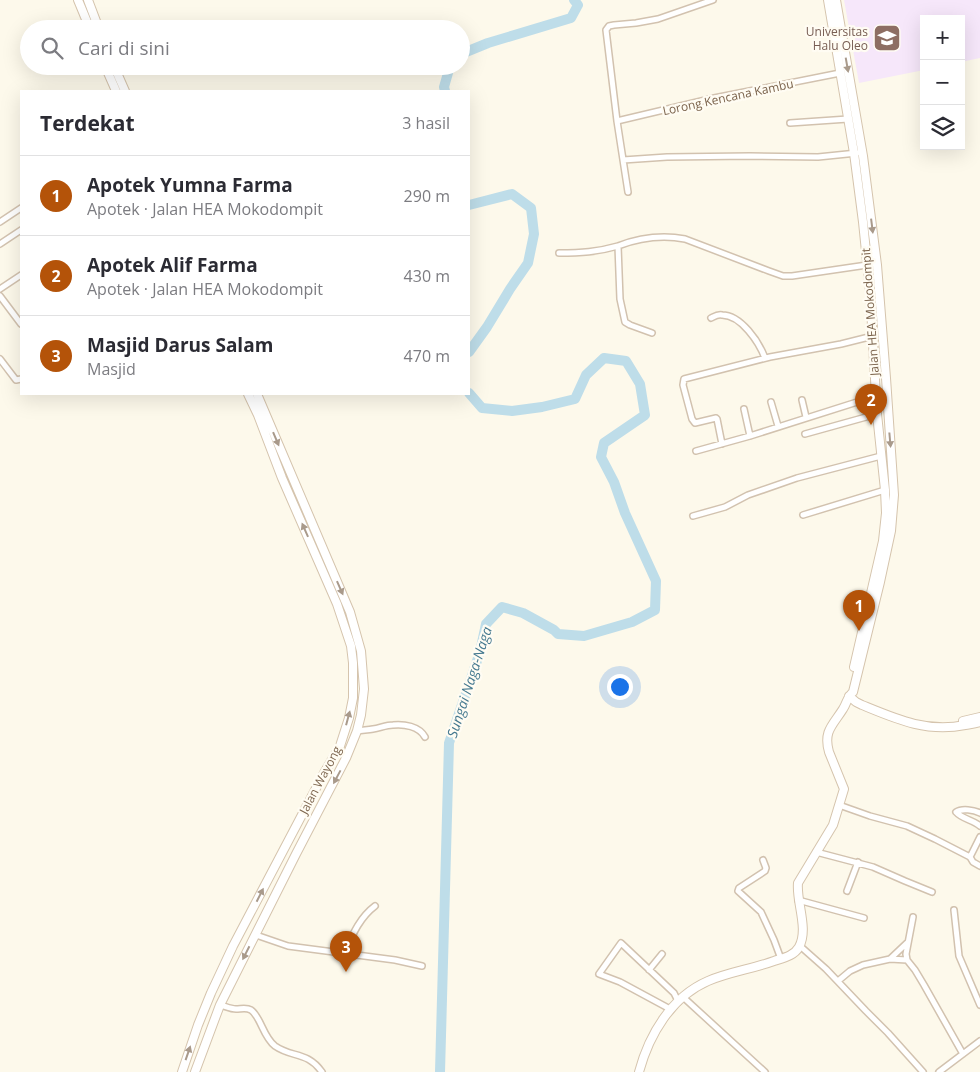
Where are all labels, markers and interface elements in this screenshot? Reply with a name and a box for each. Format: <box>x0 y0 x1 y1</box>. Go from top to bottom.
map controls <box>920 15 965 150</box>
button: + <box>920 15 965 60</box>
search box <box>20 20 470 75</box>
place label: Universitas Halu Oleo <box>806 23 868 54</box>
school or university icon: Universitas Halu Oleo <box>872 23 902 53</box>
icon: search <box>38 34 66 62</box>
text: Cari di sini <box>78 35 170 61</box>
one-way arrow <box>844 58 852 74</box>
button: − <box>920 60 965 105</box>
street label: Lorong Kencana Kambu <box>661 75 795 119</box>
button: layers <box>920 105 965 150</box>
text: Terdekat <box>40 109 135 137</box>
text: 3 hasil <box>402 112 450 134</box>
text: Apotek Yumna Farma <box>87 172 293 198</box>
text: 1 <box>51 185 61 207</box>
text: 290 m <box>404 185 450 207</box>
text: Apotek · Jalan HEA Mokodompit <box>87 198 323 220</box>
one-way arrow <box>868 218 876 234</box>
street label: Jalan HEA Mokodompit <box>857 247 883 378</box>
text: Apotek Alif Farma <box>87 252 258 278</box>
text: 2 <box>51 265 61 287</box>
text: 430 m <box>404 265 450 287</box>
text: Apotek · Jalan HEA Mokodompit <box>87 278 323 300</box>
text: Masjid Darus Salam <box>87 332 273 358</box>
text: 3 <box>51 345 61 367</box>
text: 470 m <box>404 345 450 367</box>
text: Masjid <box>87 358 136 380</box>
pin: 2 <box>855 384 887 425</box>
one-way arrow <box>273 432 281 446</box>
one-way arrow <box>886 432 894 448</box>
one-way arrow <box>300 523 308 537</box>
one-way arrow <box>336 581 344 595</box>
pin: 1 <box>843 590 875 631</box>
water label: Sungai Naga-Naga <box>442 624 496 740</box>
your location <box>607 674 633 700</box>
one-way arrow <box>345 711 353 726</box>
street label: Jalan Wayong <box>294 743 345 818</box>
one-way arrow <box>333 770 341 784</box>
one-way arrow <box>256 887 265 902</box>
pin: 3 <box>330 931 362 972</box>
one-way arrow <box>242 945 250 960</box>
one-way arrow <box>185 1045 192 1060</box>

